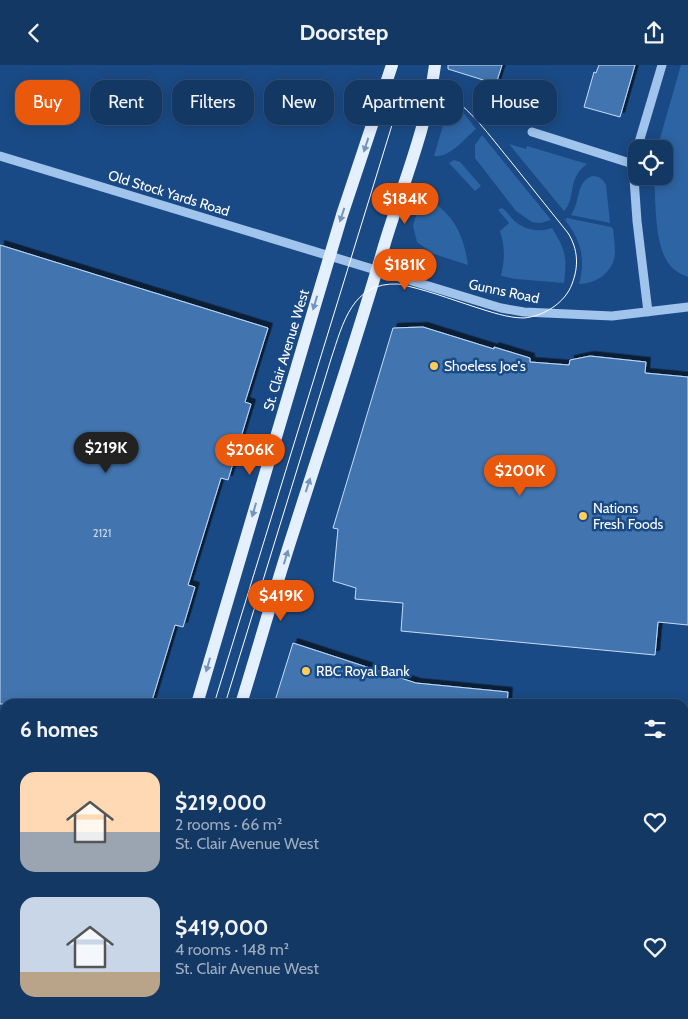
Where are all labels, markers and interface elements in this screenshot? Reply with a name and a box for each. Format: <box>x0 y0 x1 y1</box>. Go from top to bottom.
icon: back <box>20 19 48 47</box>
text: Doorstep <box>300 19 388 46</box>
icon: share <box>640 19 668 47</box>
chip: Buy <box>15 80 80 125</box>
chip: Rent <box>90 80 162 125</box>
chip: Filters <box>172 80 254 125</box>
chip: New <box>264 80 334 125</box>
chip: Apartment <box>344 80 463 125</box>
chip: House <box>473 80 557 125</box>
one-way arrow <box>361 137 369 152</box>
map controls <box>628 140 673 185</box>
button: locate <box>628 140 673 185</box>
street label: Old Stock Yards Road <box>106 166 232 220</box>
pin: $184K <box>370 183 440 225</box>
text: $184K <box>383 189 427 208</box>
one-way arrow <box>338 208 346 223</box>
pin: $181K <box>370 249 440 291</box>
text: $181K <box>385 255 425 274</box>
street label: Gunns Road <box>467 275 541 307</box>
street label: St. Clair Avenue West <box>259 287 313 413</box>
one-way arrow <box>311 296 319 311</box>
place label: Shoeless Joe's <box>444 357 526 375</box>
marker: Shoeless Joe's <box>428 360 440 372</box>
pin: $219K <box>71 431 141 474</box>
pin: $206K <box>215 433 285 476</box>
text: $219K <box>85 438 127 457</box>
text: $206K <box>226 440 274 459</box>
pin: $200K <box>485 455 555 497</box>
text: $200K <box>495 461 545 480</box>
one-way arrow <box>305 477 313 492</box>
place label: Nations Fresh Foods <box>593 499 664 533</box>
one-way arrow <box>250 502 258 517</box>
marker: Nations Fresh Foods <box>577 510 589 522</box>
house number: 2121 <box>93 526 111 540</box>
one-way arrow <box>282 549 290 564</box>
pin: $419K <box>246 579 316 622</box>
text: $419K <box>259 586 303 605</box>
one-way arrow <box>204 658 212 673</box>
place label: RBC Royal Bank <box>316 662 410 680</box>
marker: RBC Royal Bank <box>300 665 312 677</box>
icon: filters <box>641 715 669 743</box>
text: 6 homes <box>20 717 98 742</box>
text: $219,000 <box>175 790 267 815</box>
icon: home <box>60 792 120 852</box>
icon: heart <box>641 808 669 836</box>
text: 2 rooms · 66 m² <box>175 815 282 834</box>
text: St. Clair Avenue West <box>175 834 319 853</box>
text: $419,000 <box>175 915 268 940</box>
icon: home <box>60 917 120 977</box>
icon: heart <box>641 933 669 961</box>
text: 4 rooms · 148 m² <box>175 940 289 959</box>
text: St. Clair Avenue West <box>175 959 319 978</box>

